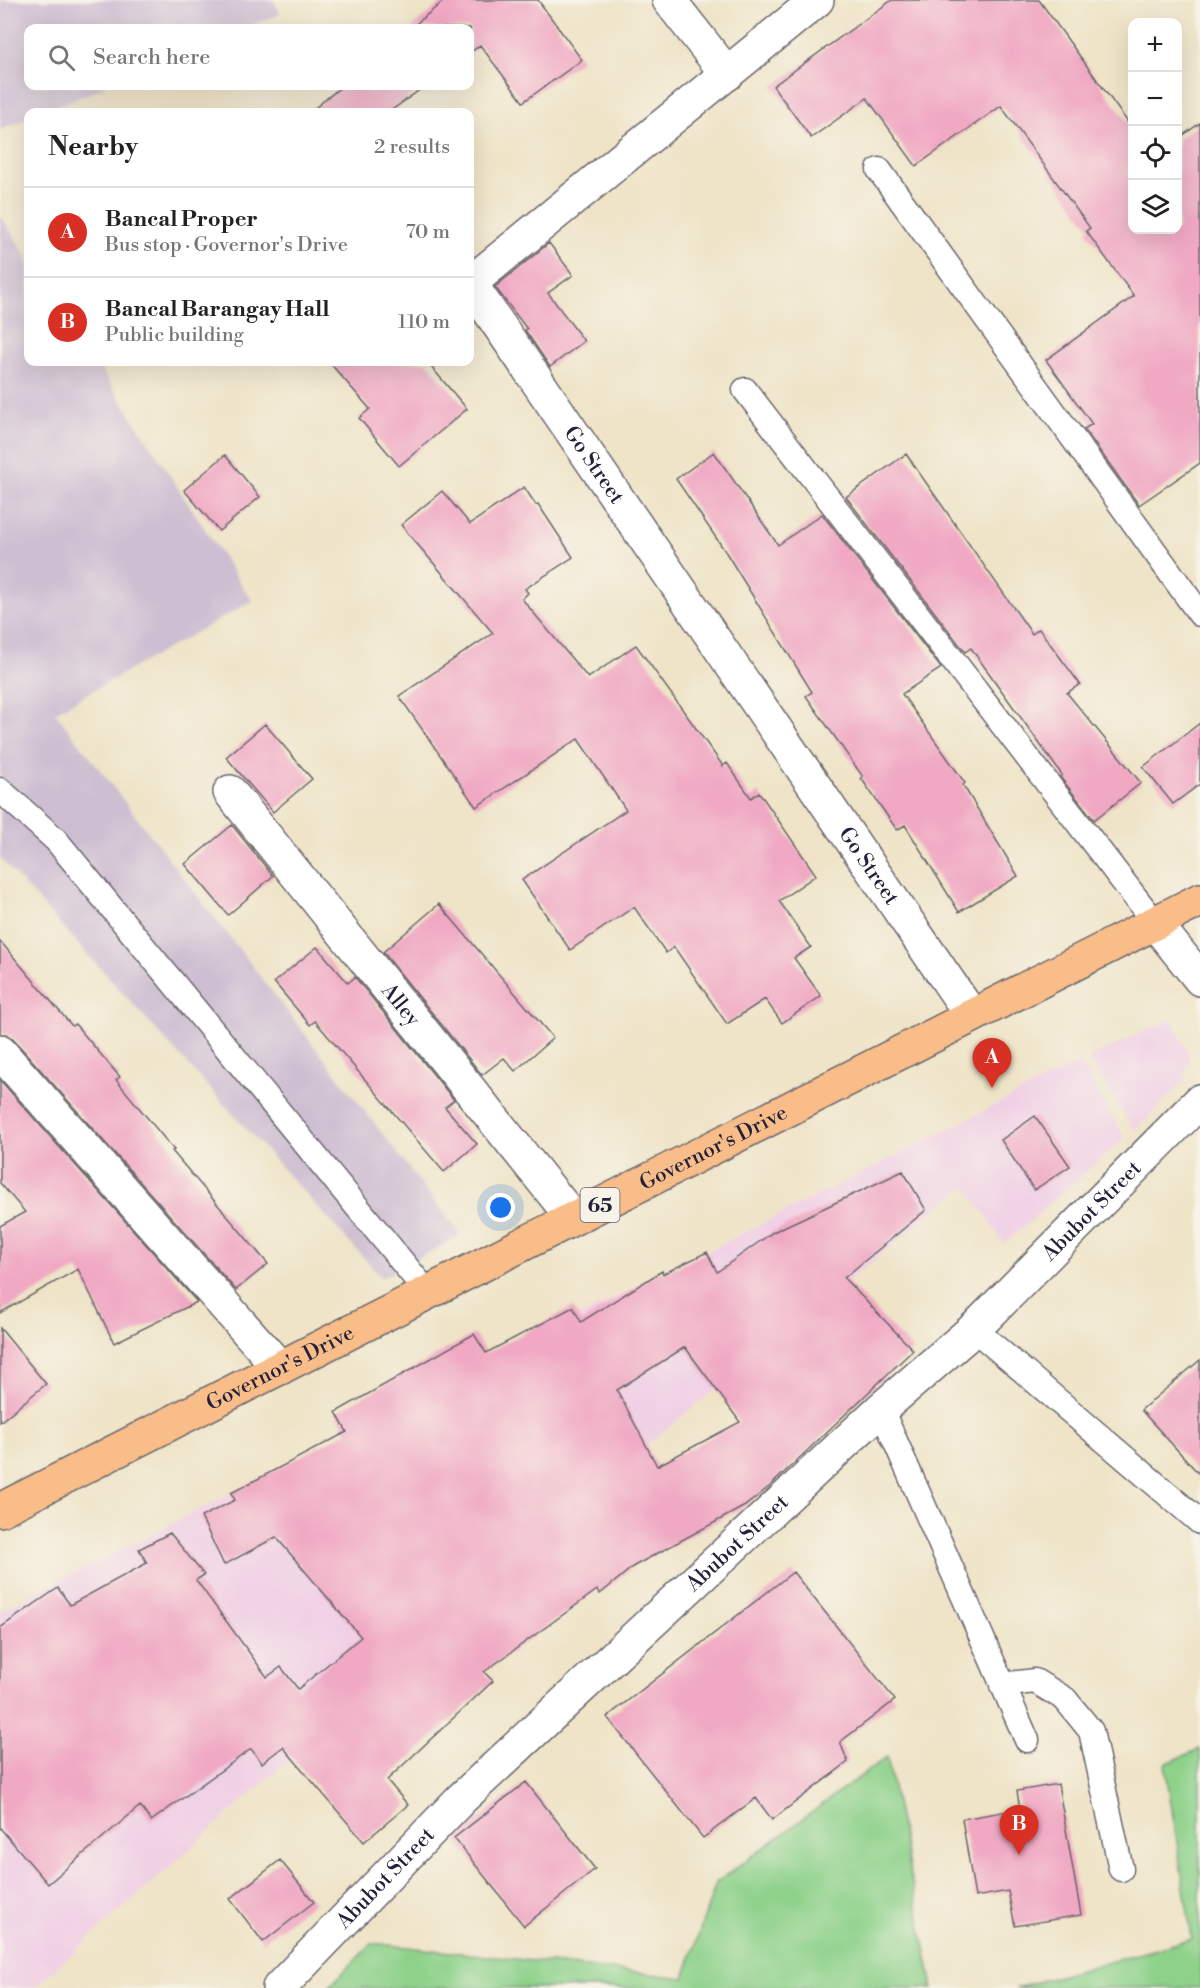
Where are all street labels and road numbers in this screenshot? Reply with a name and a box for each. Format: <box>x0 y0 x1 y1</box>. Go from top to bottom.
street label: Go Street <box>558 421 630 510</box>
street label: Go Street <box>832 822 904 911</box>
street label: Alley <box>375 978 426 1033</box>
street label: Governor's Drive <box>635 1100 792 1197</box>
street label: Abubot Street <box>1036 1155 1148 1267</box>
road number: 65 <box>580 1188 620 1222</box>
street label: Governor's Drive <box>202 1320 359 1417</box>
street label: Abubot Street <box>680 1489 795 1598</box>
street label: Abubot Street <box>331 1822 441 1935</box>

